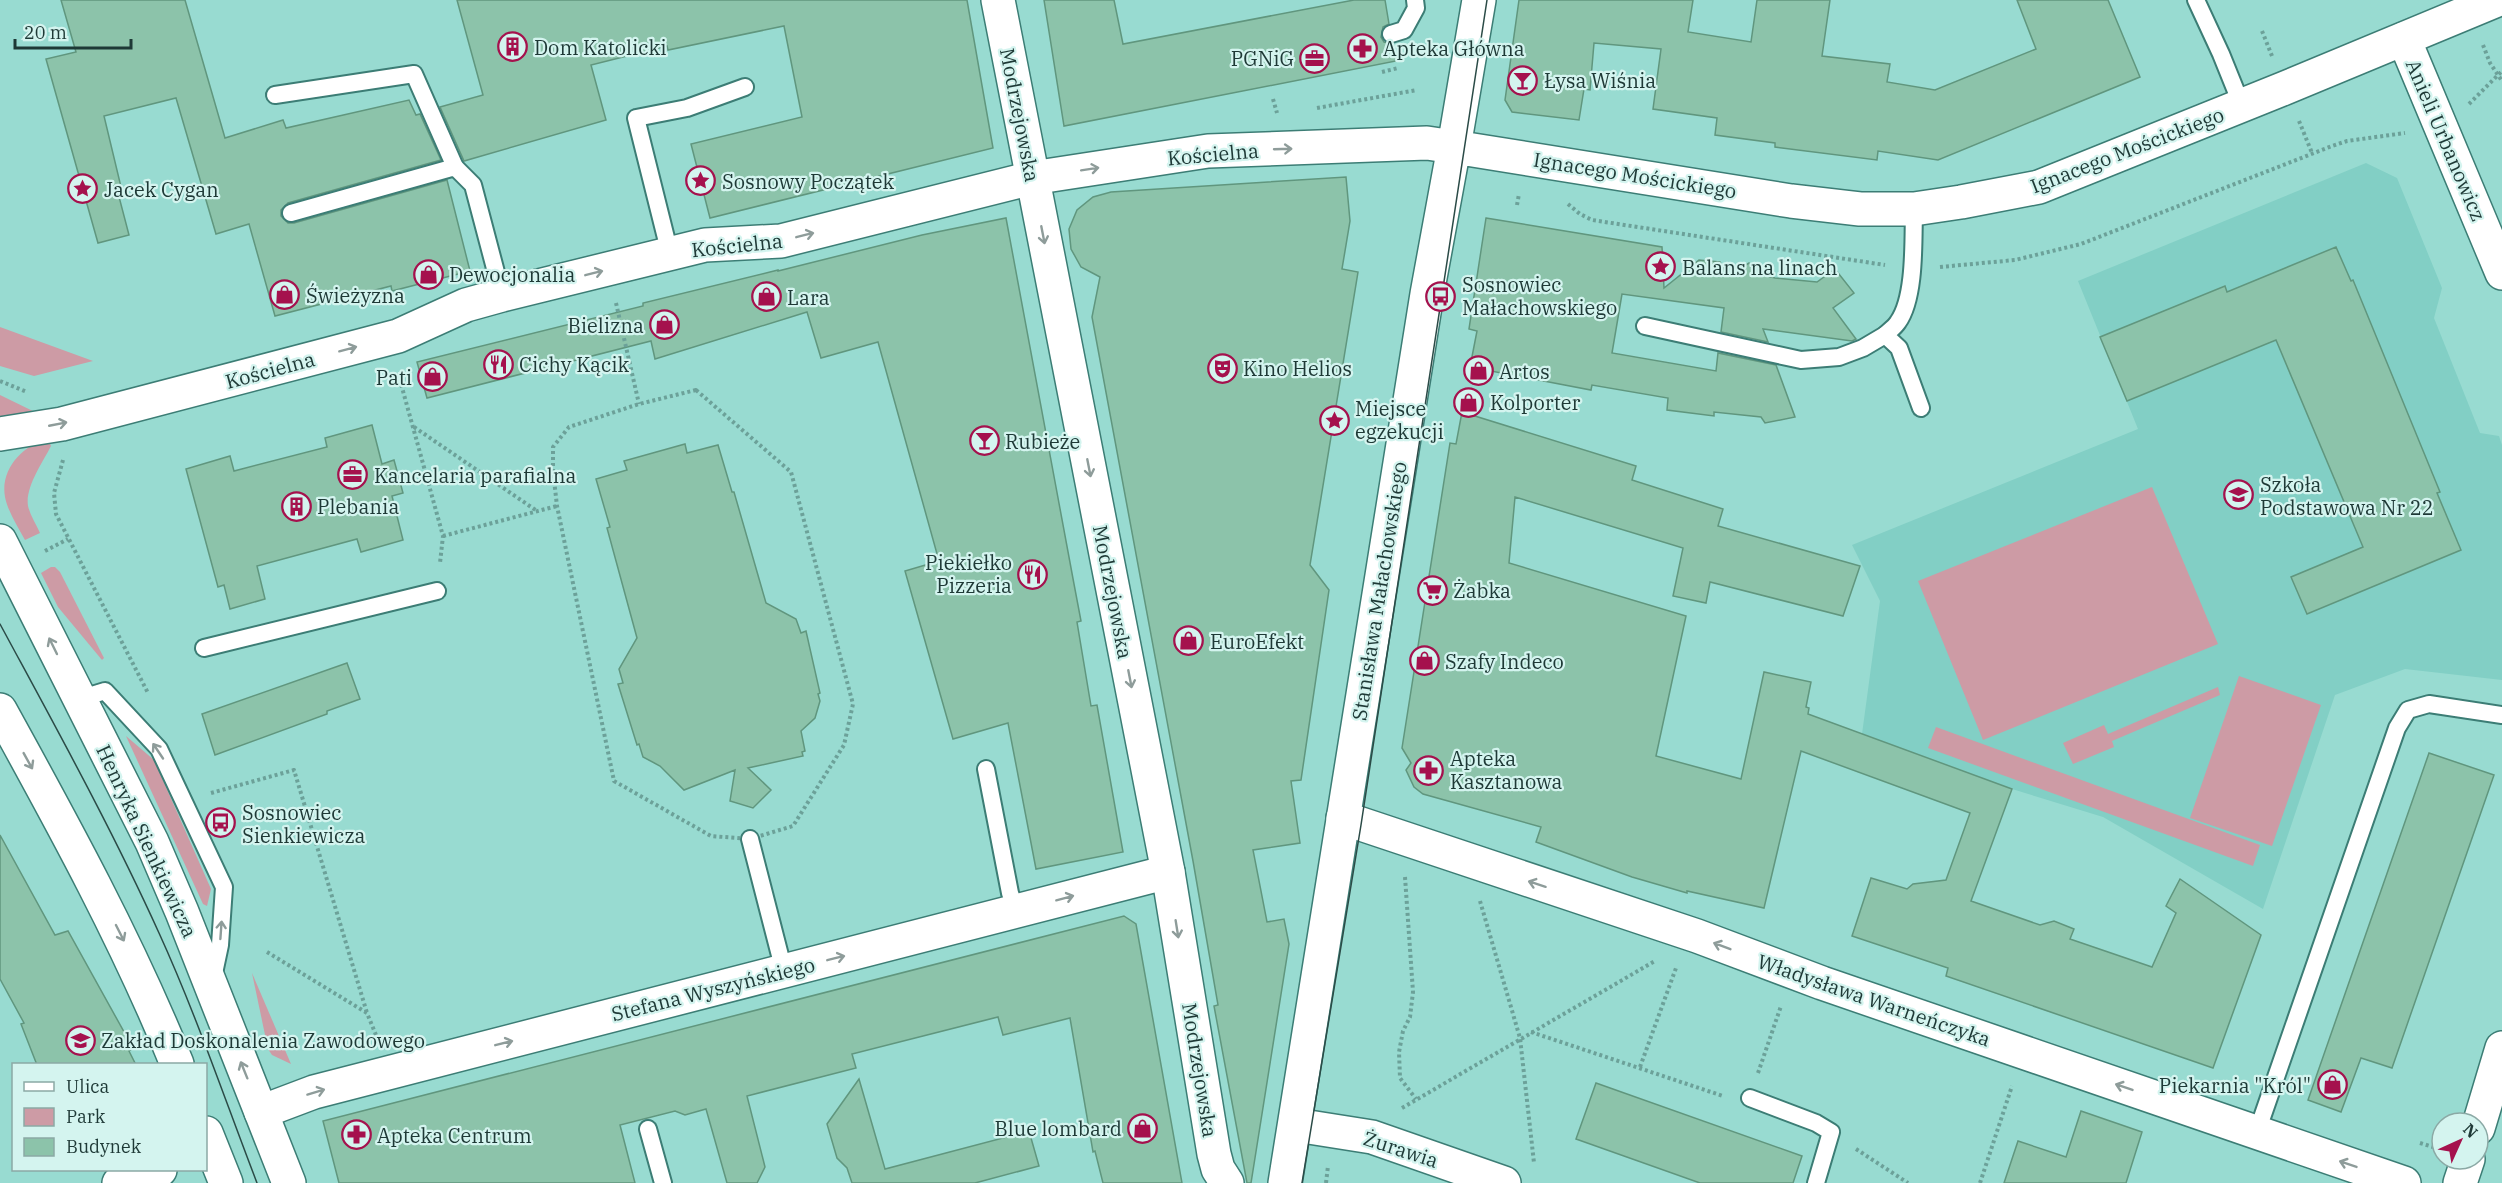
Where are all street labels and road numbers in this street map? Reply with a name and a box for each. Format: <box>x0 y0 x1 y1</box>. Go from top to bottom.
street label: Modrzejowska <box>994 46 1046 184</box>
street label: Anieli Urbanowicz <box>2400 55 2492 225</box>
street label: Ignacego Mościckiego <box>2026 101 2228 199</box>
street label: Kościelna <box>1166 137 1260 171</box>
street label: Ignacego Mościckiego <box>1532 146 1738 204</box>
street label: Kościelna <box>690 227 784 263</box>
street label: Kościelna <box>222 345 318 395</box>
street label: Stanisława Małachowskiego <box>1345 460 1413 722</box>
street label: Modrzejowska <box>1087 523 1139 661</box>
street label: Henryka Sienkiewicza <box>90 740 204 942</box>
street label: Władysława Warneńczyka <box>1754 947 1994 1053</box>
street label: Stefana Wyszyńskiego <box>608 951 818 1027</box>
street label: Modrzejowska <box>1176 1001 1224 1139</box>
street label: Żurawia <box>1360 1124 1442 1174</box>

